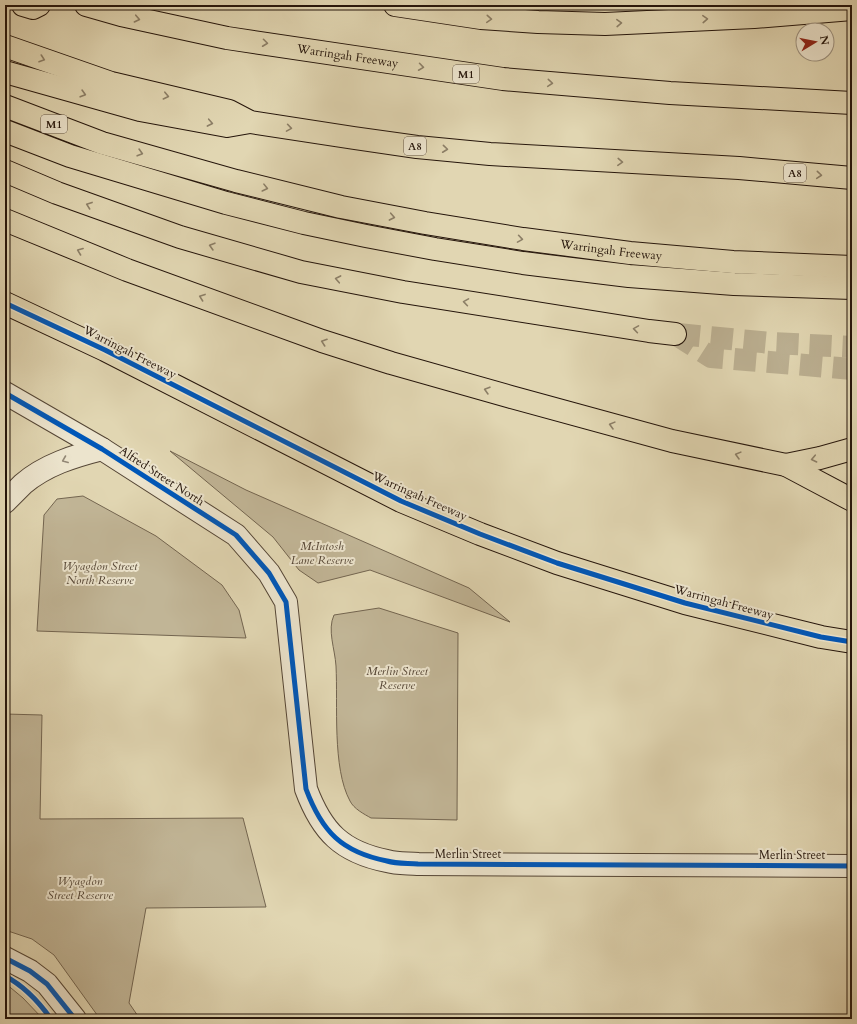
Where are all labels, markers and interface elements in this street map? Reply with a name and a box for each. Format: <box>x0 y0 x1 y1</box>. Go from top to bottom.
one-way arrow <box>134 14 140 22</box>
one-way arrow <box>486 14 492 23</box>
one-way arrow <box>702 15 708 24</box>
one-way arrow <box>616 19 622 27</box>
north arrow <box>795 22 835 62</box>
text: N <box>816 34 833 47</box>
one-way arrow <box>262 38 268 47</box>
street label: Warringah Freeway <box>295 40 400 71</box>
one-way arrow <box>38 54 45 63</box>
one-way arrow <box>418 62 424 71</box>
road number: M1 <box>453 65 479 83</box>
one-way arrow <box>547 78 553 87</box>
one-way arrow <box>79 89 86 98</box>
one-way arrow <box>163 92 169 100</box>
road number: M1 <box>41 115 67 133</box>
one-way arrow <box>207 118 213 127</box>
one-way arrow <box>285 123 292 132</box>
road number: A8 <box>404 137 426 155</box>
one-way arrow <box>442 145 448 154</box>
one-way arrow <box>136 148 143 157</box>
one-way arrow <box>617 158 623 166</box>
road number: A8 <box>784 164 806 182</box>
one-way arrow <box>816 170 822 179</box>
one-way arrow <box>261 183 268 192</box>
one-way arrow <box>86 201 93 209</box>
one-way arrow <box>389 212 395 220</box>
one-way arrow <box>517 234 523 243</box>
street label: Warringah Freeway <box>558 236 663 264</box>
one-way arrow <box>209 243 215 251</box>
one-way arrow <box>76 248 83 256</box>
one-way arrow <box>335 275 341 284</box>
one-way arrow <box>198 294 205 302</box>
one-way arrow <box>463 298 469 307</box>
street label: Warringah Freeway <box>80 321 180 383</box>
one-way arrow <box>633 325 640 334</box>
one-way arrow <box>320 338 327 347</box>
one-way arrow <box>483 386 490 395</box>
one-way arrow <box>609 421 616 430</box>
street label: Alfred Street North <box>116 443 208 510</box>
one-way arrow <box>735 451 742 460</box>
one-way arrow <box>811 455 818 463</box>
one-way arrow <box>61 456 68 464</box>
street label: Warringah Freeway <box>369 467 471 524</box>
park label: McIntosh Lane Reserve <box>291 538 354 568</box>
park label: Wyagdon Street North Reserve <box>63 558 138 588</box>
street label: Warringah Freeway <box>672 581 776 623</box>
park label: Merlin Street Reserve <box>366 663 428 693</box>
street label: Merlin Street <box>435 846 501 862</box>
street label: Merlin Street <box>759 847 825 863</box>
park label: Wyagdon Street Reserve <box>47 873 113 903</box>

